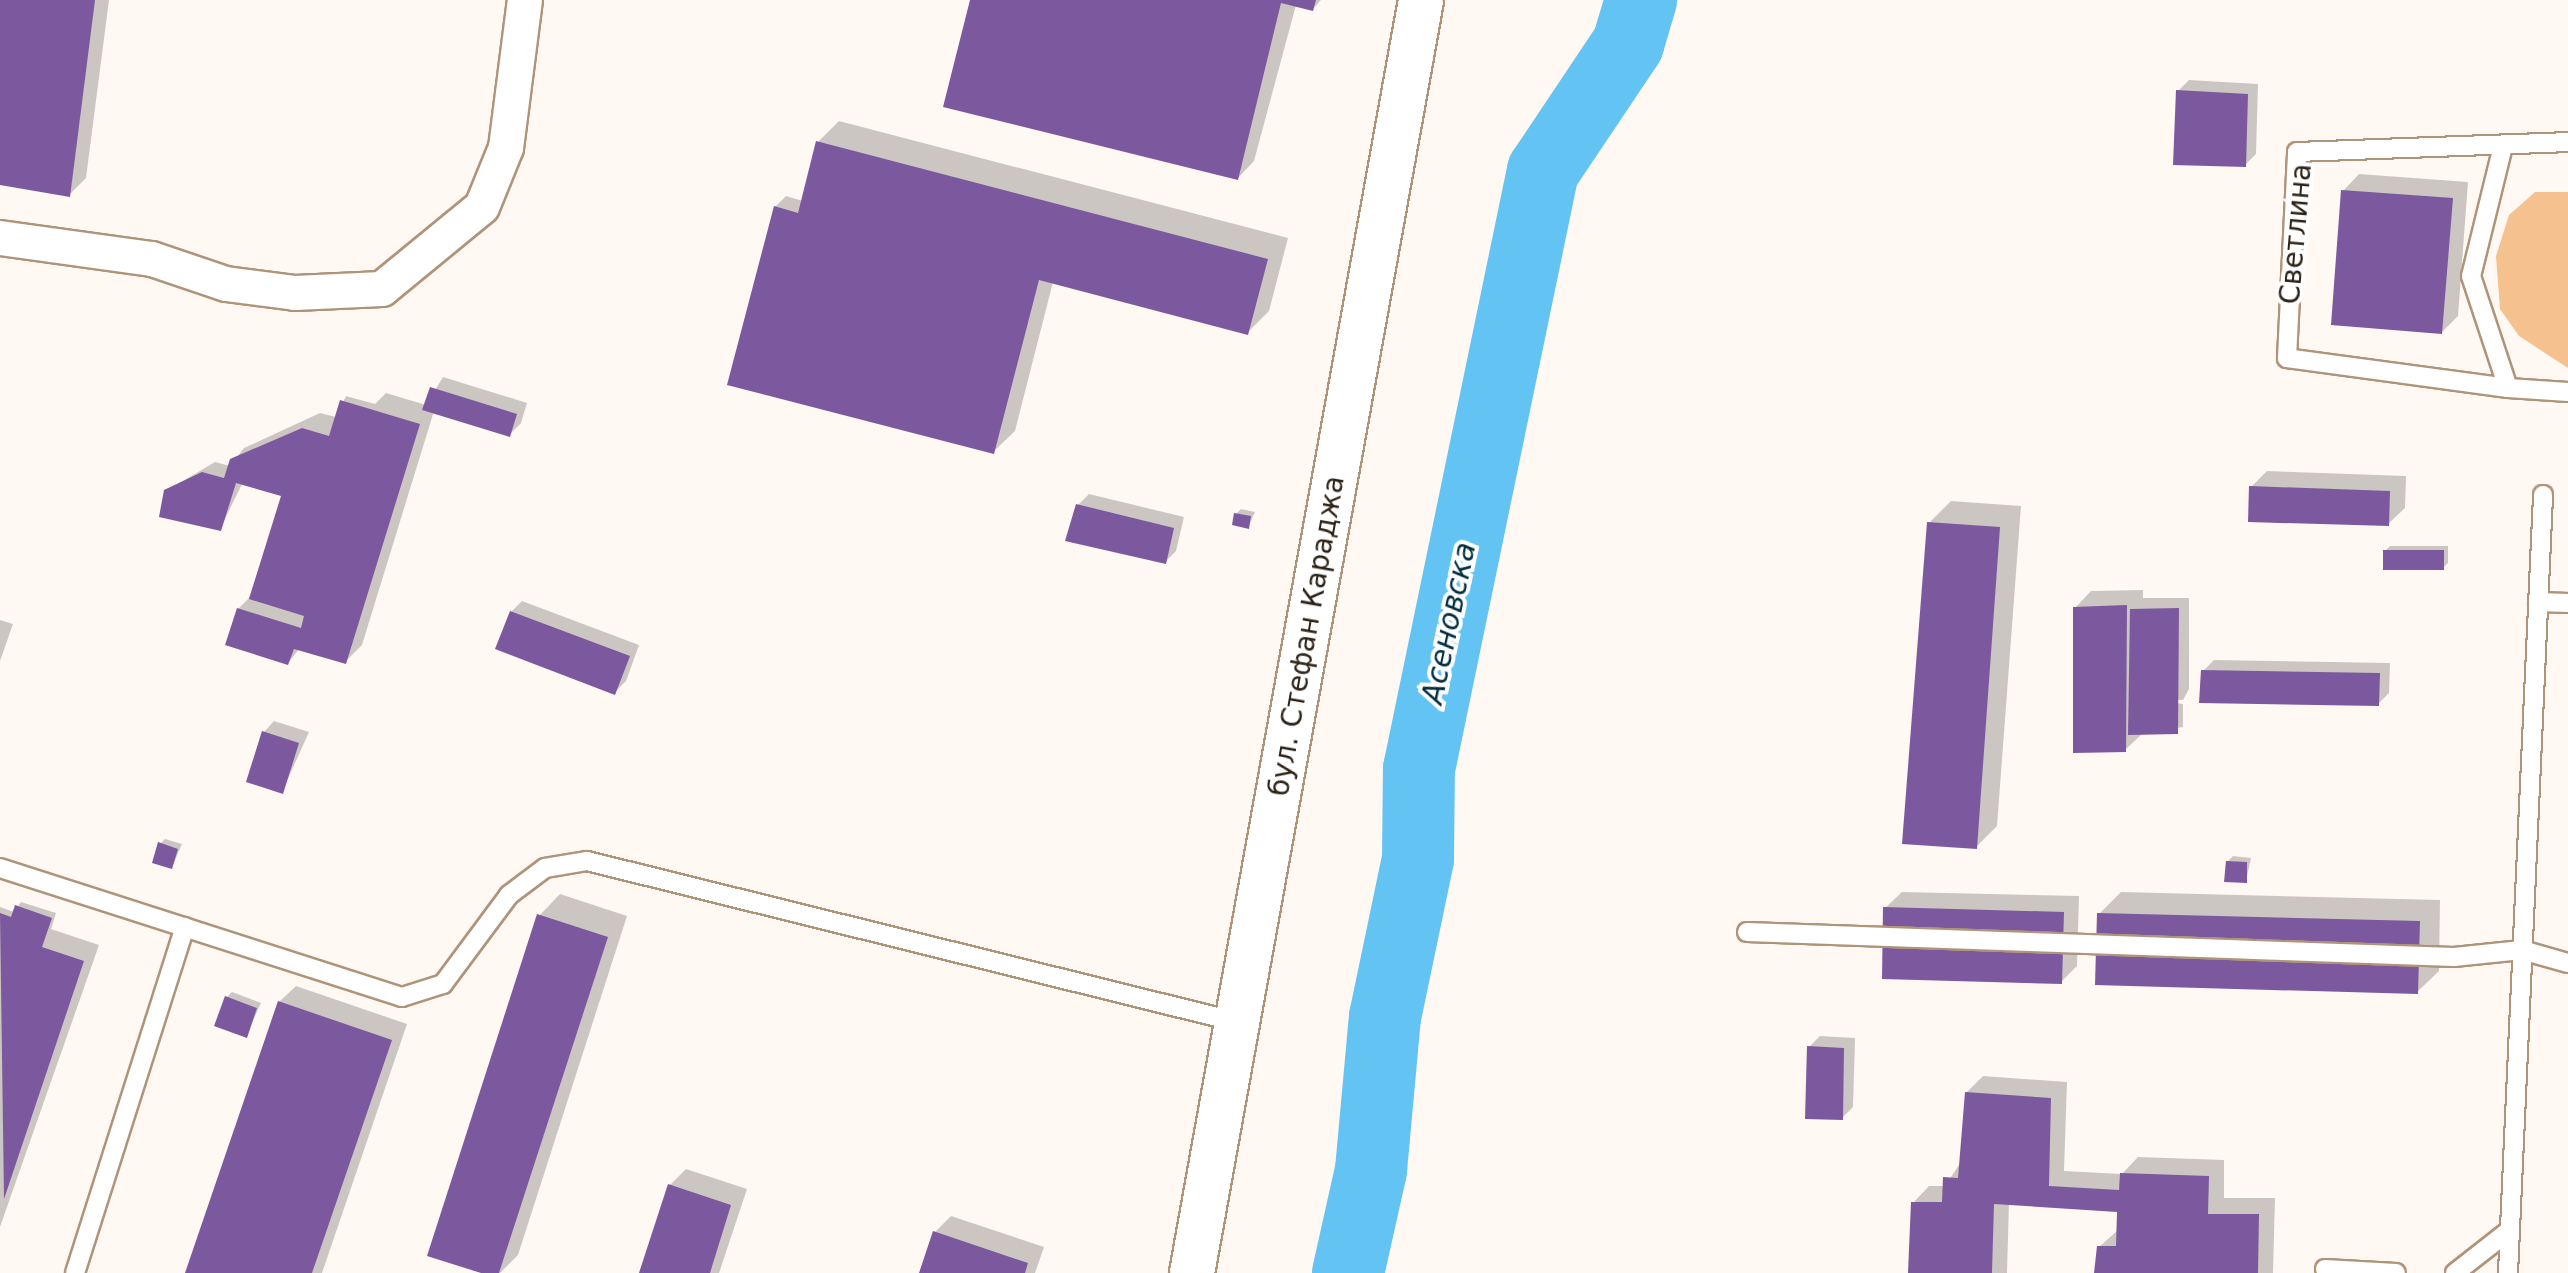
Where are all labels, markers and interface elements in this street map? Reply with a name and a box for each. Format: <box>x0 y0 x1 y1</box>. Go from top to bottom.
street label: Светлина <box>2273 162 2319 306</box>
street label: бул. Стефан Караджа <box>1262 473 1352 799</box>
water label: Асеновска <box>1414 539 1484 707</box>

